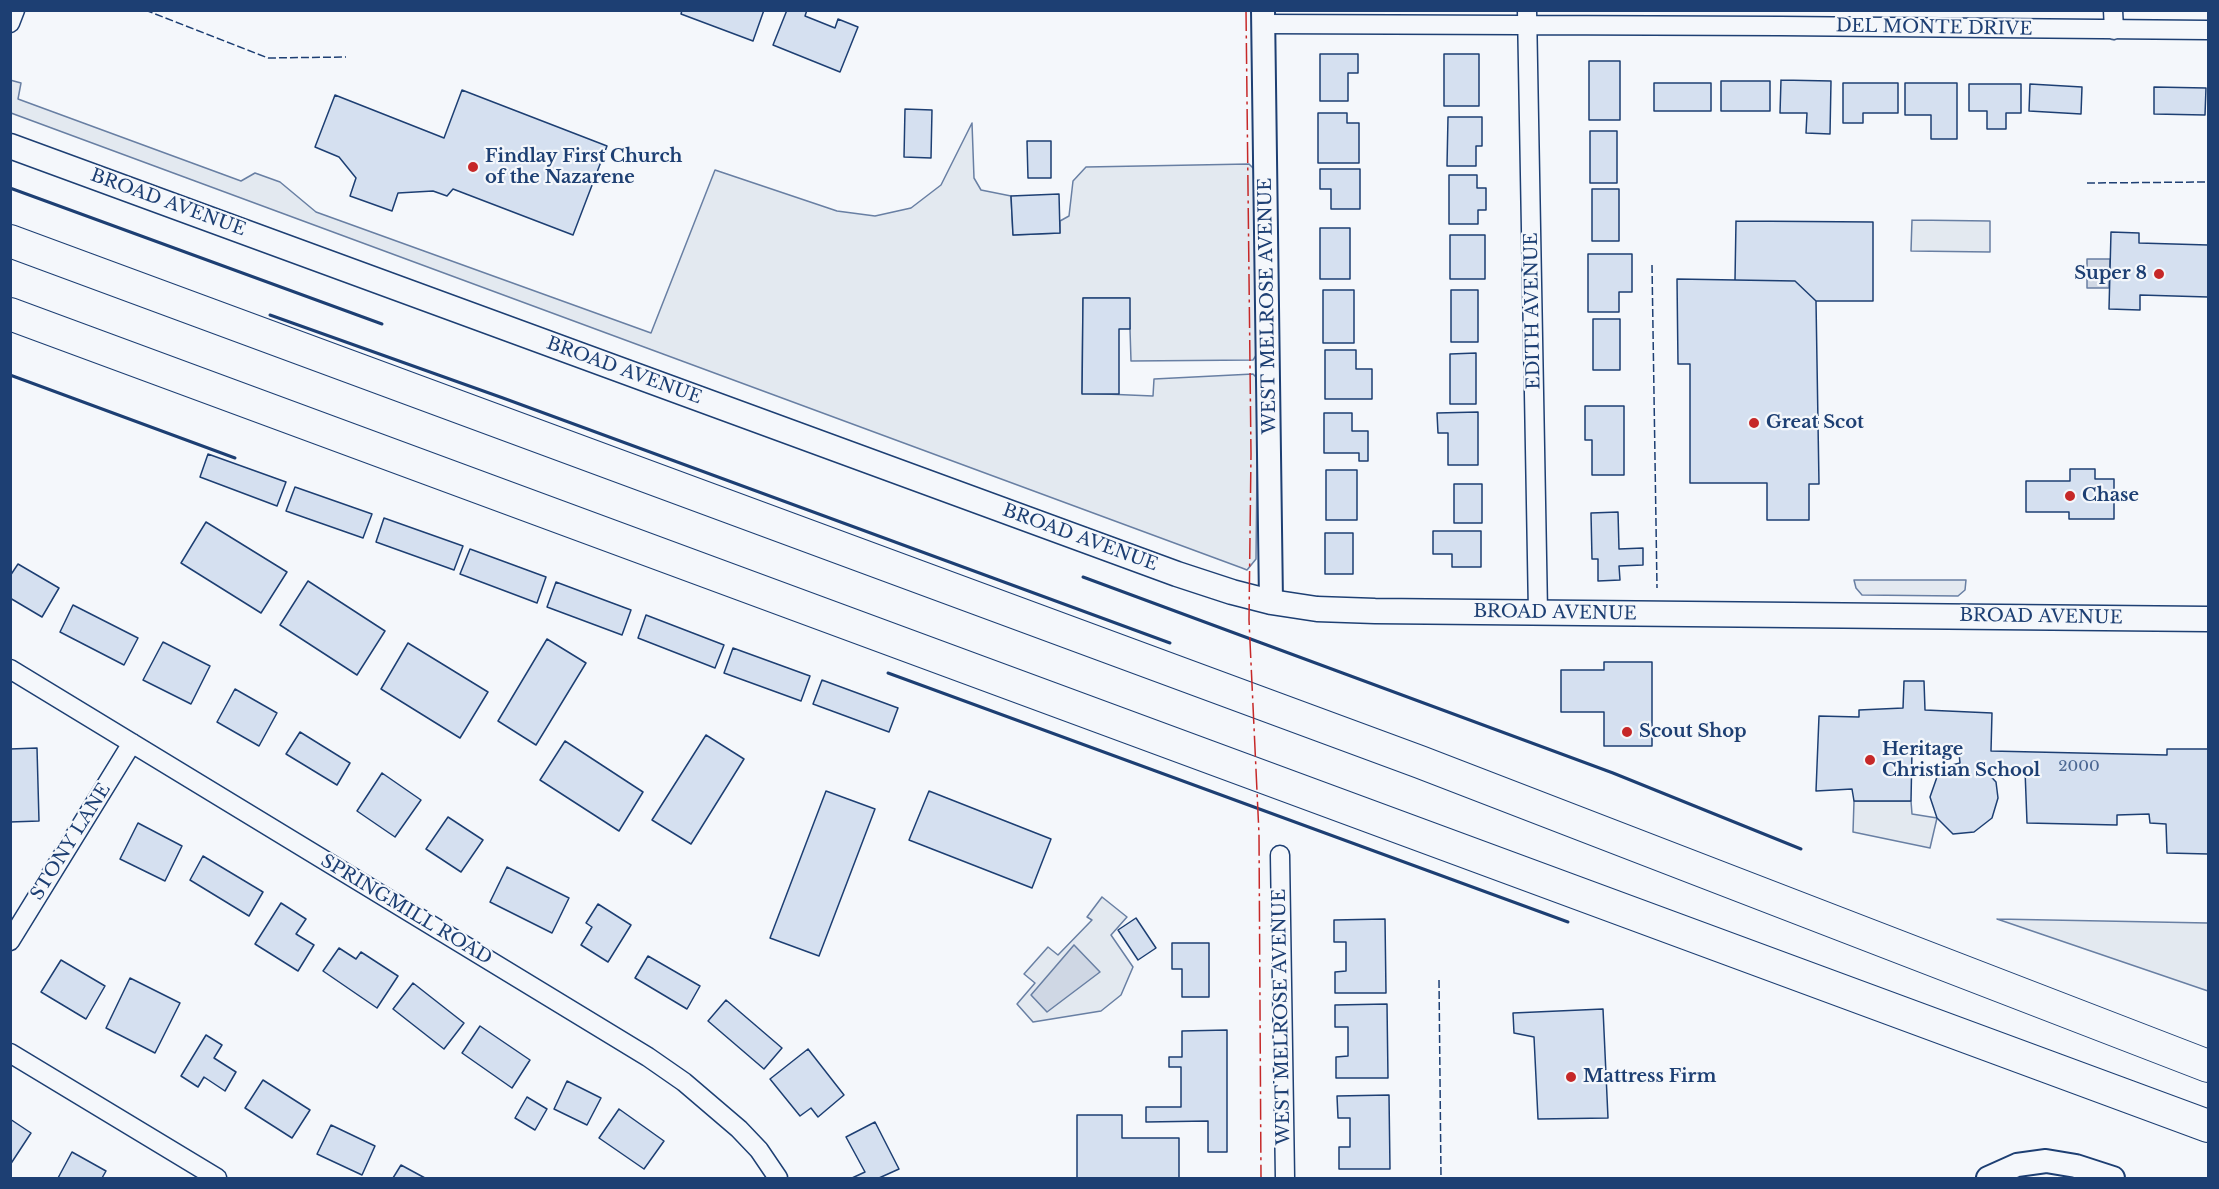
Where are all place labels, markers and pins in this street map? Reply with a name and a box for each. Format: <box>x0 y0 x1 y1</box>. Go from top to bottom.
place label: Findlay First Church of the Nazarene <box>485 146 682 188</box>
marker: Findlay First Church of the Nazarene <box>466 160 480 174</box>
place label: Super 8 <box>2074 263 2147 285</box>
marker: Super 8 <box>2152 267 2166 281</box>
place label: Great Scot <box>1766 412 1864 434</box>
marker: Great Scot <box>1747 416 1761 430</box>
place label: Chase <box>2082 485 2139 507</box>
marker: Chase <box>2063 489 2077 503</box>
place label: Scout Shop <box>1639 721 1747 743</box>
marker: Scout Shop <box>1620 725 1634 739</box>
place label: Heritage Christian School <box>1882 739 2040 782</box>
marker: Heritage Christian School <box>1863 753 1877 767</box>
place label: Mattress Firm <box>1583 1066 1716 1088</box>
marker: Mattress Firm <box>1564 1070 1578 1084</box>

